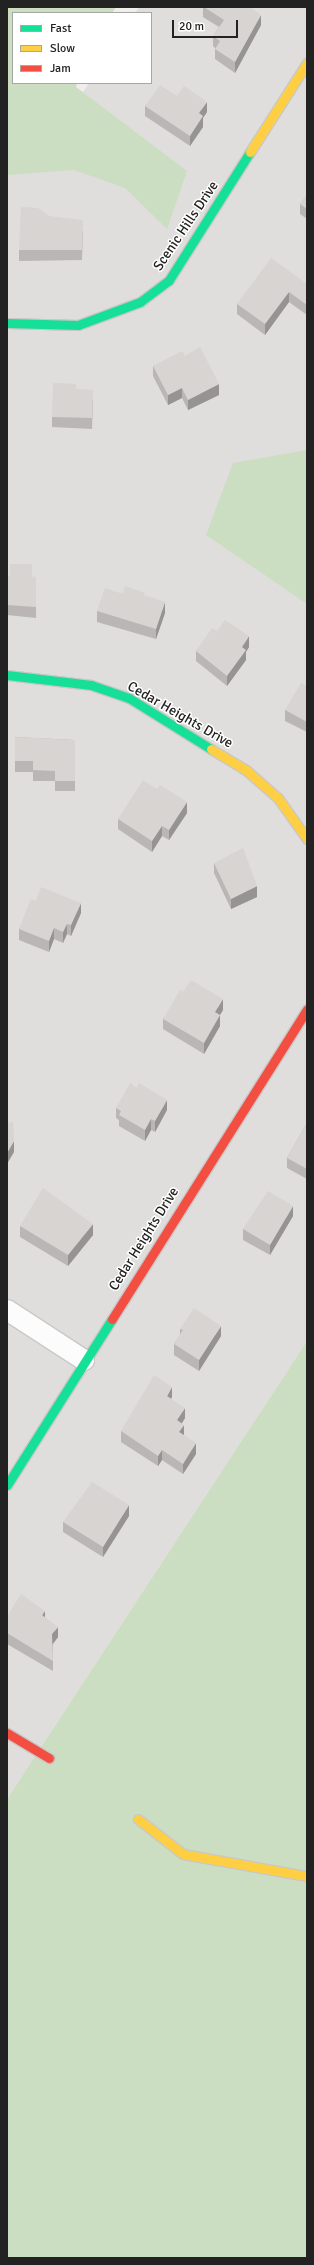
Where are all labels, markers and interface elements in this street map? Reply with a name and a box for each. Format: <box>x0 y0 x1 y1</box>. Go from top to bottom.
legend <box>12 12 152 84</box>
scale bar <box>174 12 240 38</box>
text: 20 m <box>179 19 204 34</box>
text: Fast <box>50 21 71 36</box>
text: Slow <box>50 41 75 56</box>
text: Jam <box>50 61 71 76</box>
street label: Scenic Hills Drive <box>150 178 222 274</box>
street label: Cedar Heights Drive <box>124 678 236 752</box>
street label: Cedar Heights Drive <box>105 1184 183 1294</box>

